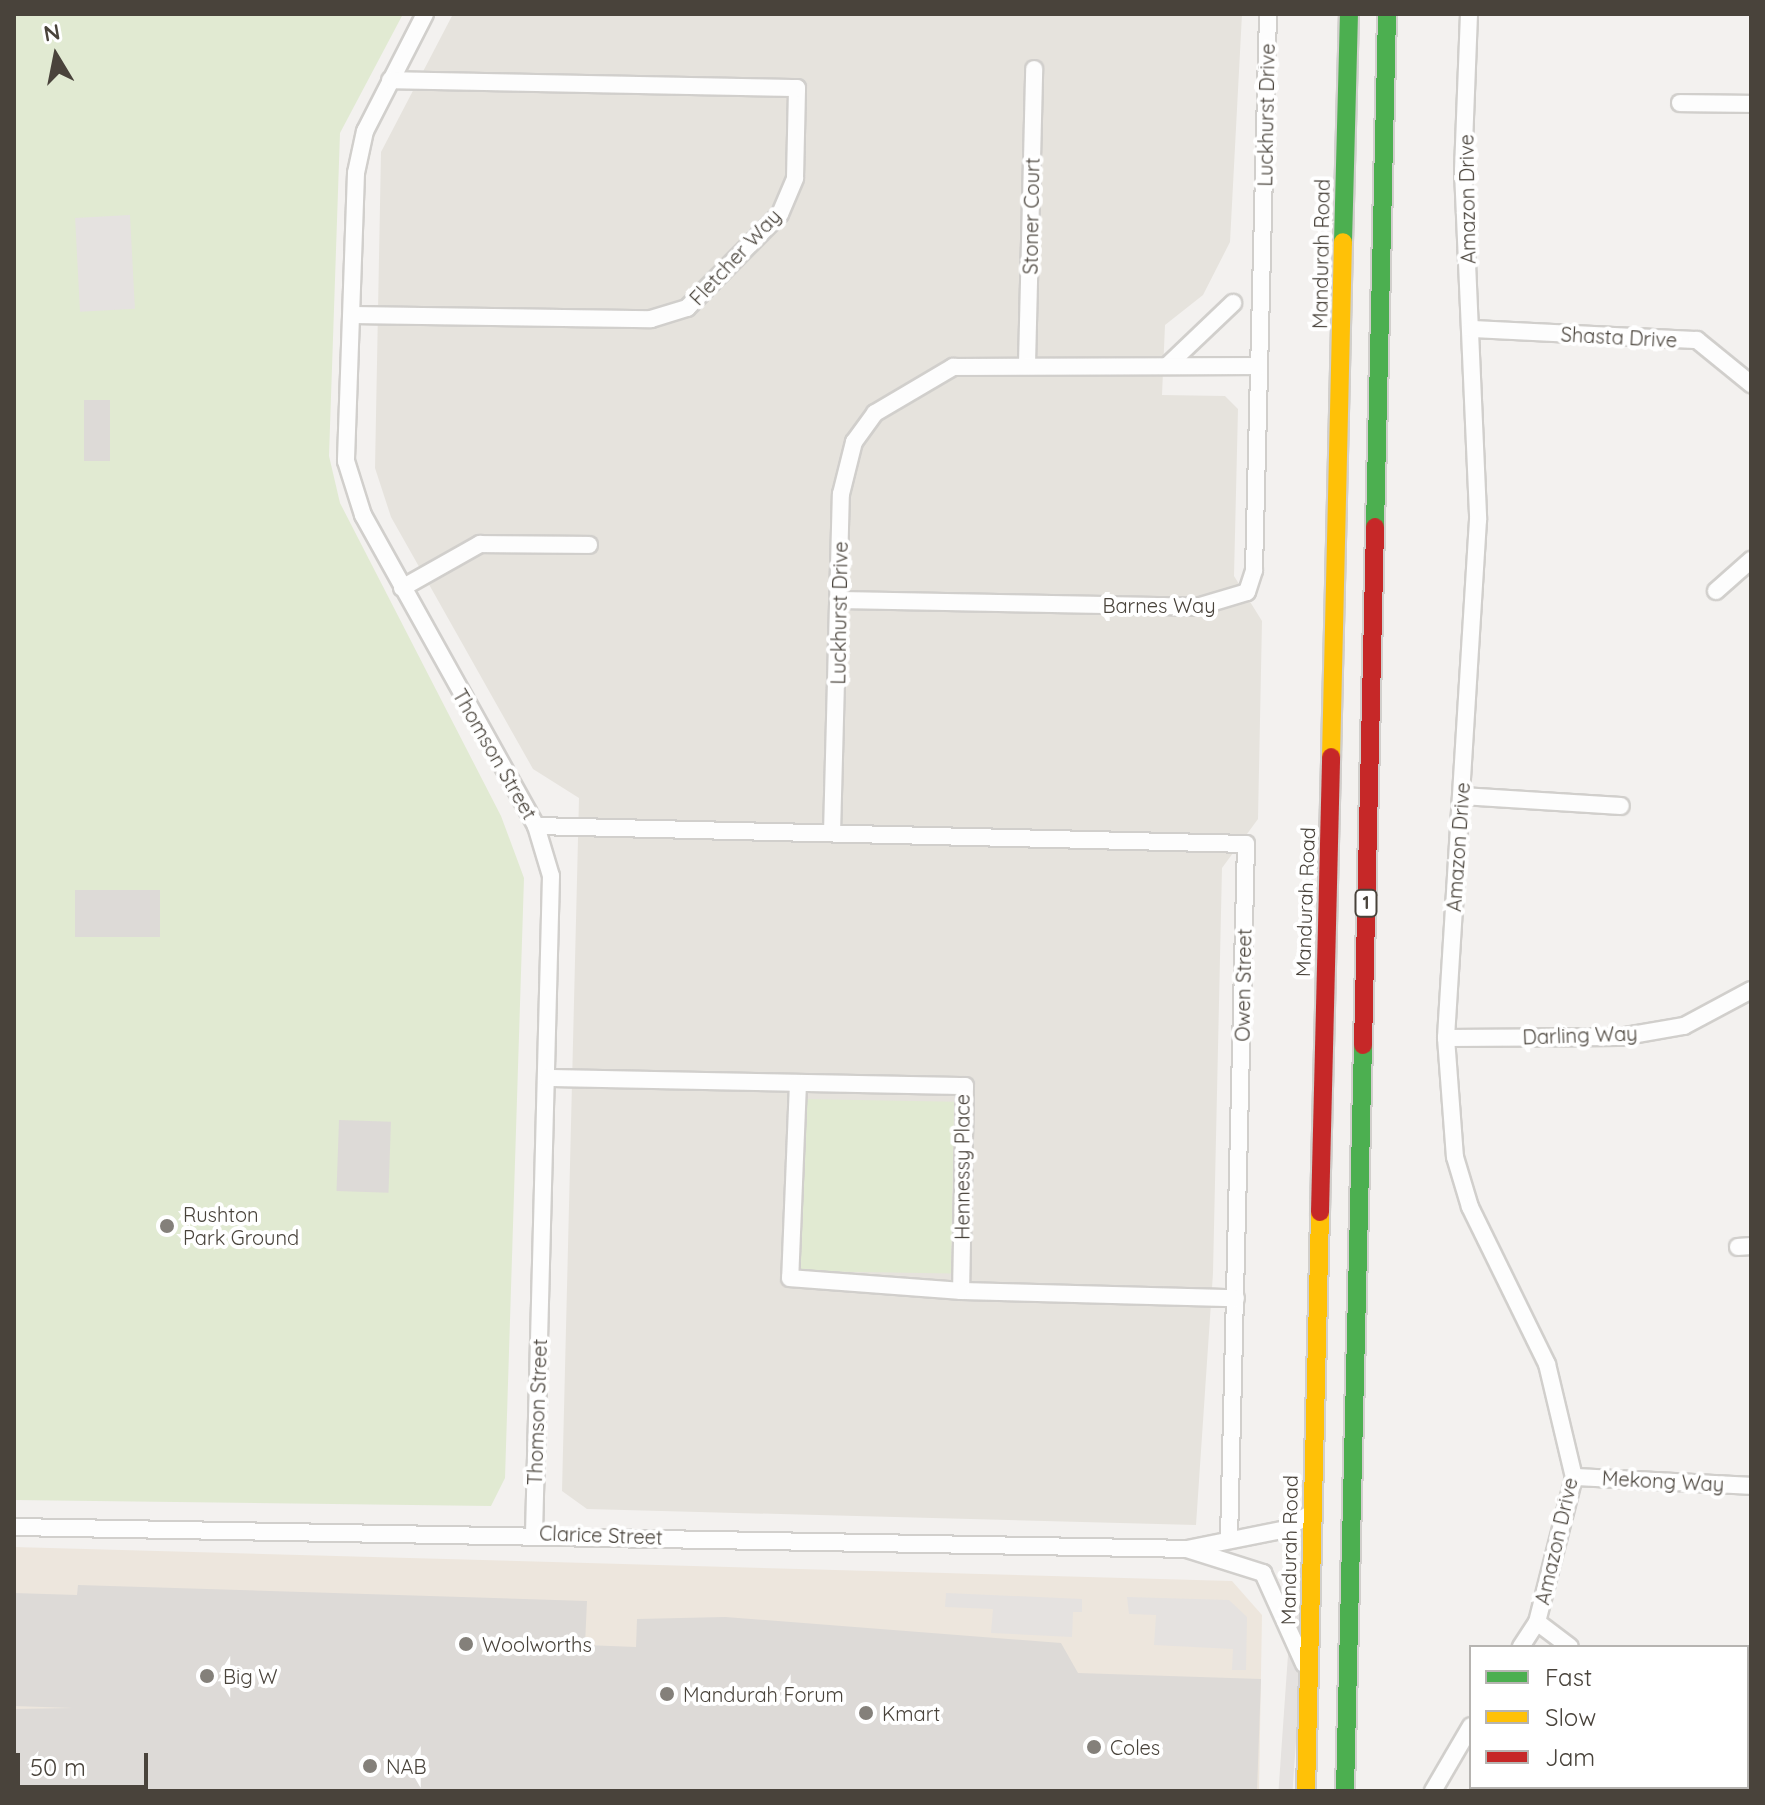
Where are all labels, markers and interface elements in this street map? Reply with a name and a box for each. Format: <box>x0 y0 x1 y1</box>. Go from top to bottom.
north arrow <box>16 16 96 96</box>
text: N <box>41 17 62 48</box>
street label: Luckhurst Drive <box>1253 43 1279 187</box>
street label: Amazon Drive <box>1454 134 1480 264</box>
street label: Stoner Court <box>1018 157 1044 275</box>
street label: Mandurah Road <box>1308 179 1334 329</box>
street label: Fletcher Way <box>684 204 786 310</box>
street label: Shasta Drive <box>1560 322 1678 352</box>
street label: Luckhurst Drive <box>826 541 852 685</box>
street label: Barnes Way <box>1102 593 1216 617</box>
street label: Thomson Street <box>448 684 542 824</box>
street label: Amazon Drive <box>1441 781 1475 913</box>
street label: Mandurah Road <box>1290 827 1320 977</box>
road number: 1 <box>1354 889 1378 917</box>
street label: Owen Street <box>1230 928 1256 1042</box>
street label: Darling Way <box>1522 1021 1638 1049</box>
street label: Hennessy Place <box>950 1094 974 1240</box>
place label: Rushton Park Ground <box>183 1202 299 1249</box>
marker: Rushton Park Ground <box>158 1217 176 1235</box>
street label: Thomson Street <box>522 1338 552 1486</box>
street label: Mekong Way <box>1601 1466 1725 1496</box>
street label: Mandurah Road <box>1276 1475 1302 1625</box>
street label: Amazon Drive <box>1530 1475 1582 1607</box>
street label: Clarice Street <box>539 1521 663 1549</box>
place label: Woolworths <box>482 1632 592 1656</box>
marker: Woolworths <box>457 1635 475 1653</box>
legend <box>1469 1645 1749 1789</box>
text: Fast <box>1545 1662 1592 1692</box>
place label: Big W <box>223 1664 278 1688</box>
marker: Big W <box>198 1667 216 1685</box>
place label: Mandurah Forum <box>683 1682 844 1706</box>
marker: Mandurah Forum <box>658 1685 676 1703</box>
place label: Kmart <box>882 1701 940 1725</box>
text: Slow <box>1545 1702 1596 1732</box>
marker: Kmart <box>857 1704 875 1722</box>
place label: Coles <box>1110 1735 1160 1759</box>
scale bar <box>20 1737 152 1787</box>
marker: Coles <box>1085 1738 1103 1756</box>
text: Jam <box>1545 1742 1595 1772</box>
text: 50 m <box>30 1752 86 1782</box>
place label: NAB <box>386 1754 427 1778</box>
marker: NAB <box>361 1757 379 1775</box>

